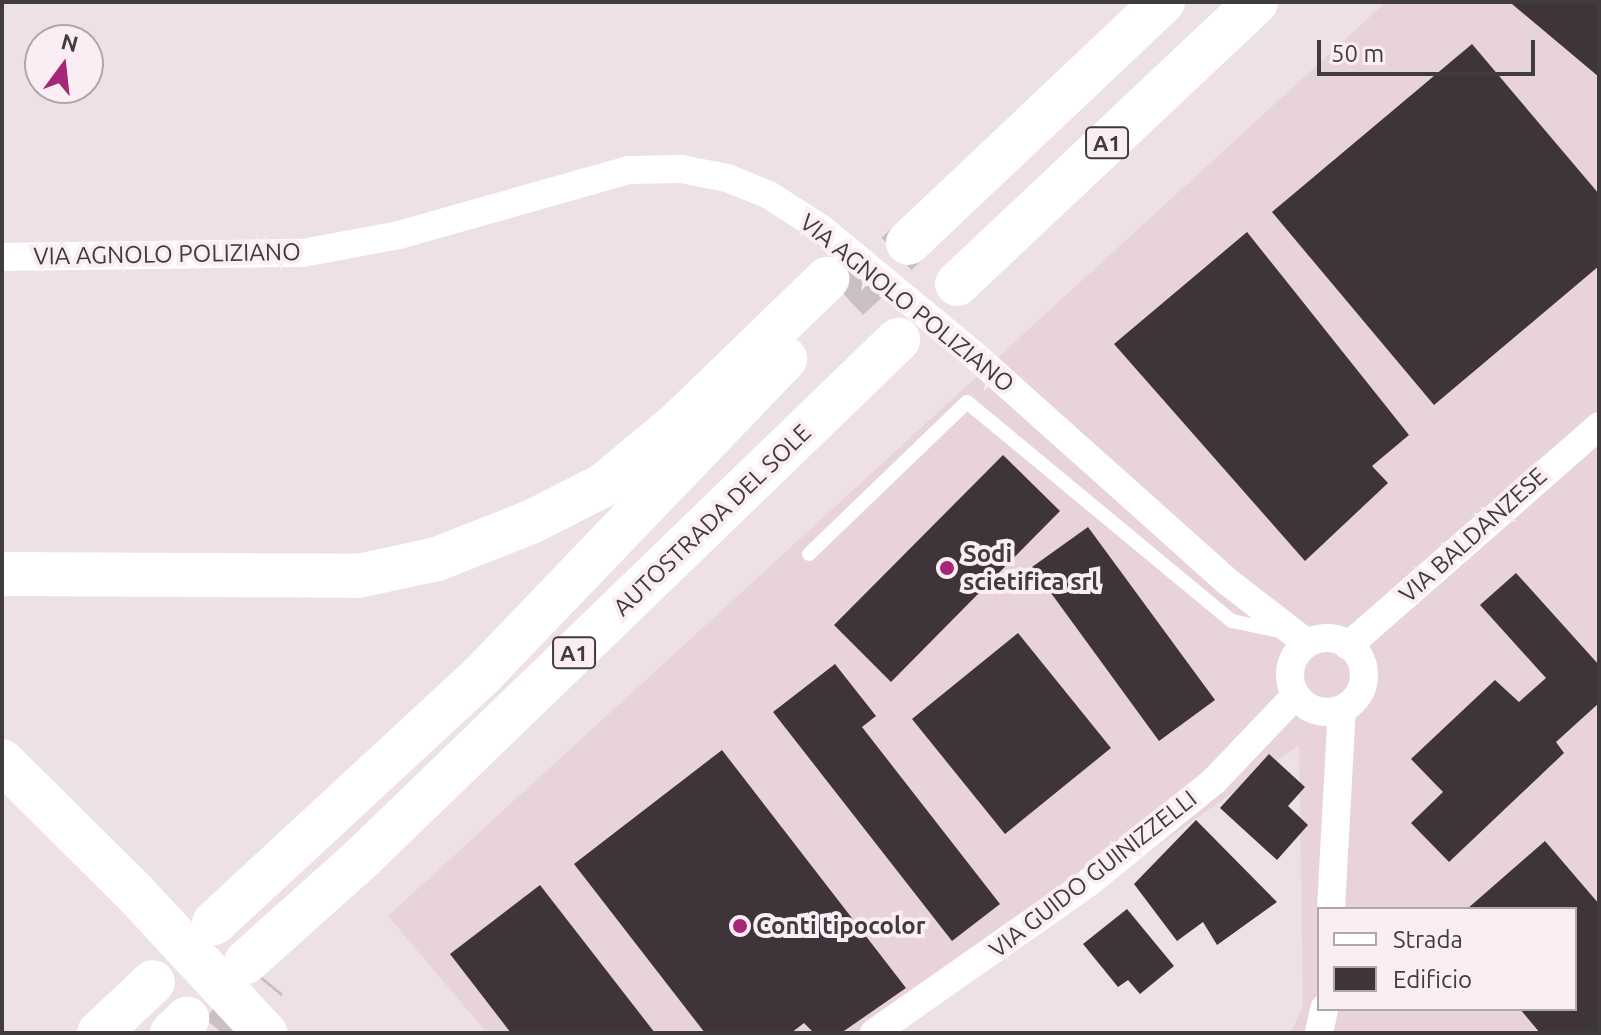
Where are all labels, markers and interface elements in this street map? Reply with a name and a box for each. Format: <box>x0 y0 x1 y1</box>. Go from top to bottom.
north arrow <box>24 24 104 104</box>
scale bar <box>1321 24 1539 74</box>
text: N <box>59 28 81 56</box>
text: 50 m <box>1331 40 1384 67</box>
road number: A1 <box>1085 125 1129 161</box>
street label: VIA AGNOLO POLIZIANO <box>794 208 1020 398</box>
street label: VIA AGNOLO POLIZIANO <box>33 237 301 271</box>
street label: AUTOSTRADA DEL SOLE <box>607 418 817 622</box>
street label: VIA BALDANZESE <box>1393 461 1553 609</box>
place label: Sodi scietifica srl <box>963 540 1099 596</box>
marker: Sodi scietifica srl <box>938 559 956 577</box>
road number: A1 <box>552 635 596 671</box>
street label: VIA GUIDO GUINIZZELLI <box>984 784 1202 964</box>
legend <box>1317 907 1577 1011</box>
place label: Conti tipocolor <box>756 912 925 940</box>
marker: Conti tipocolor <box>731 917 749 935</box>
text: Strada <box>1393 926 1463 953</box>
text: Edificio <box>1393 966 1472 993</box>

